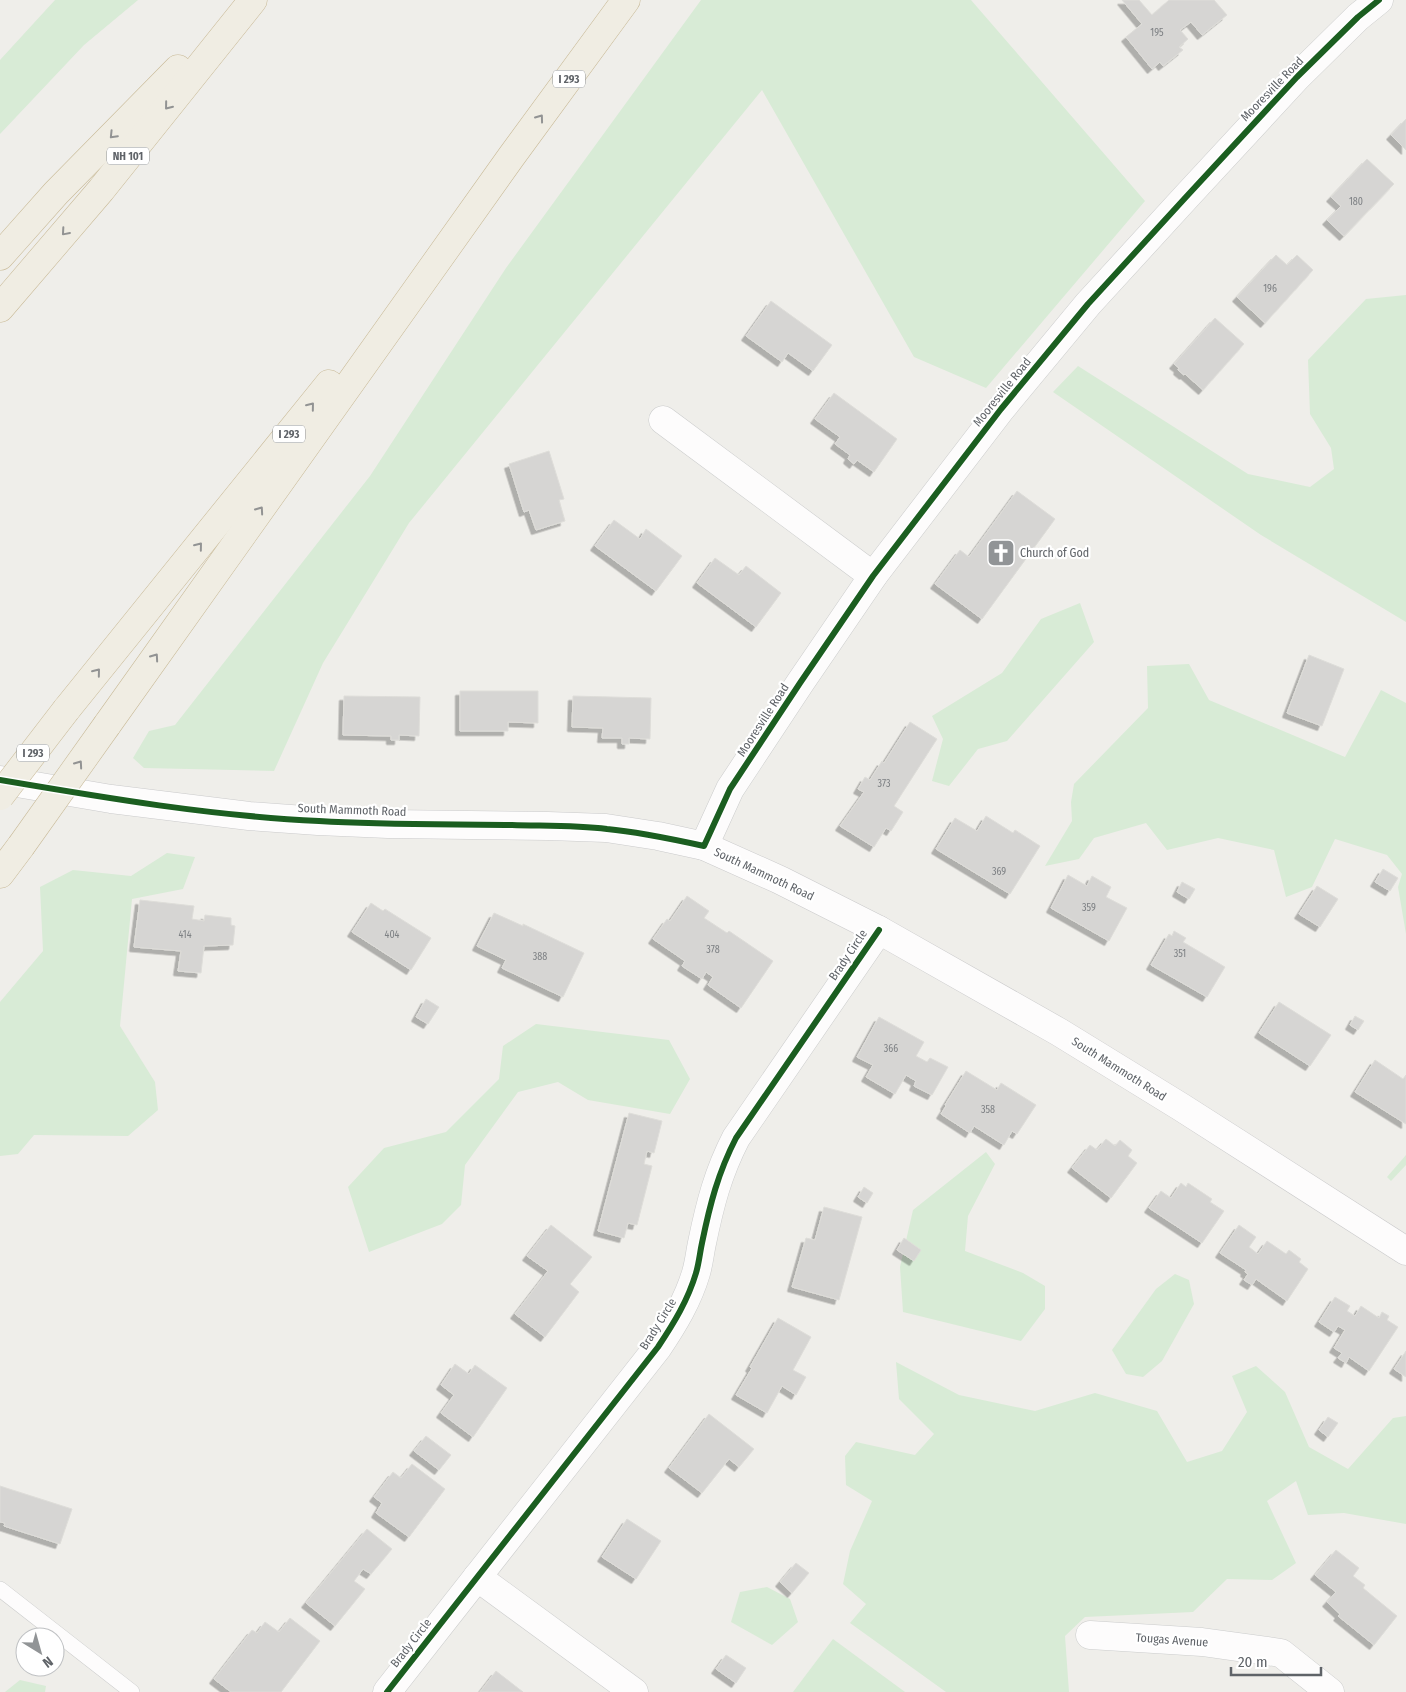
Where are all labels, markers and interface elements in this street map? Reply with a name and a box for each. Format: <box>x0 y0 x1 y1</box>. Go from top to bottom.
house number: 195 <box>1150 27 1164 39</box>
street label: Mooresville Road <box>1238 54 1306 124</box>
road number: I 293 <box>553 70 585 88</box>
one-way arrow <box>164 101 173 110</box>
one-way arrow <box>534 114 543 124</box>
one-way arrow <box>110 129 119 138</box>
road number: NH 101 <box>107 148 149 164</box>
house number: 180 <box>1349 196 1363 208</box>
one-way arrow <box>62 226 71 235</box>
house number: 196 <box>1263 283 1277 295</box>
street label: Mooresville Road <box>970 355 1034 429</box>
one-way arrow <box>306 402 315 411</box>
road number: I 293 <box>273 426 305 442</box>
one-way arrow <box>254 506 263 516</box>
church icon: Church of God <box>986 538 1016 568</box>
one-way arrow <box>193 543 201 552</box>
place label: Church of God <box>1020 546 1089 560</box>
one-way arrow <box>149 653 158 663</box>
one-way arrow <box>91 669 100 678</box>
street label: Mooresville Road <box>734 681 792 759</box>
road number: I 293 <box>17 744 49 761</box>
one-way arrow <box>73 760 83 769</box>
house number: 373 <box>878 778 891 790</box>
street label: South Mammoth Road <box>297 801 407 819</box>
street label: South Mammoth Road <box>712 845 816 903</box>
house number: 369 <box>992 866 1006 878</box>
house number: 359 <box>1082 902 1096 914</box>
street label: Brady Circle <box>826 927 870 983</box>
house number: 414 <box>178 929 192 941</box>
house number: 404 <box>385 929 400 941</box>
house number: 378 <box>706 944 720 956</box>
house number: 351 <box>1174 948 1186 960</box>
house number: 388 <box>533 951 547 963</box>
street label: South Mammoth Road <box>1069 1034 1169 1104</box>
house number: 366 <box>884 1043 898 1055</box>
house number: 358 <box>981 1104 995 1116</box>
street label: Brady Circle <box>637 1296 679 1352</box>
street label: Brady Circle <box>388 1616 434 1670</box>
north arrow <box>15 1627 65 1677</box>
street label: Tougas Avenue <box>1135 1630 1209 1650</box>
scale bar <box>1231 1644 1321 1676</box>
text: N <box>39 1653 56 1671</box>
text: 20 m <box>1238 1653 1268 1671</box>

